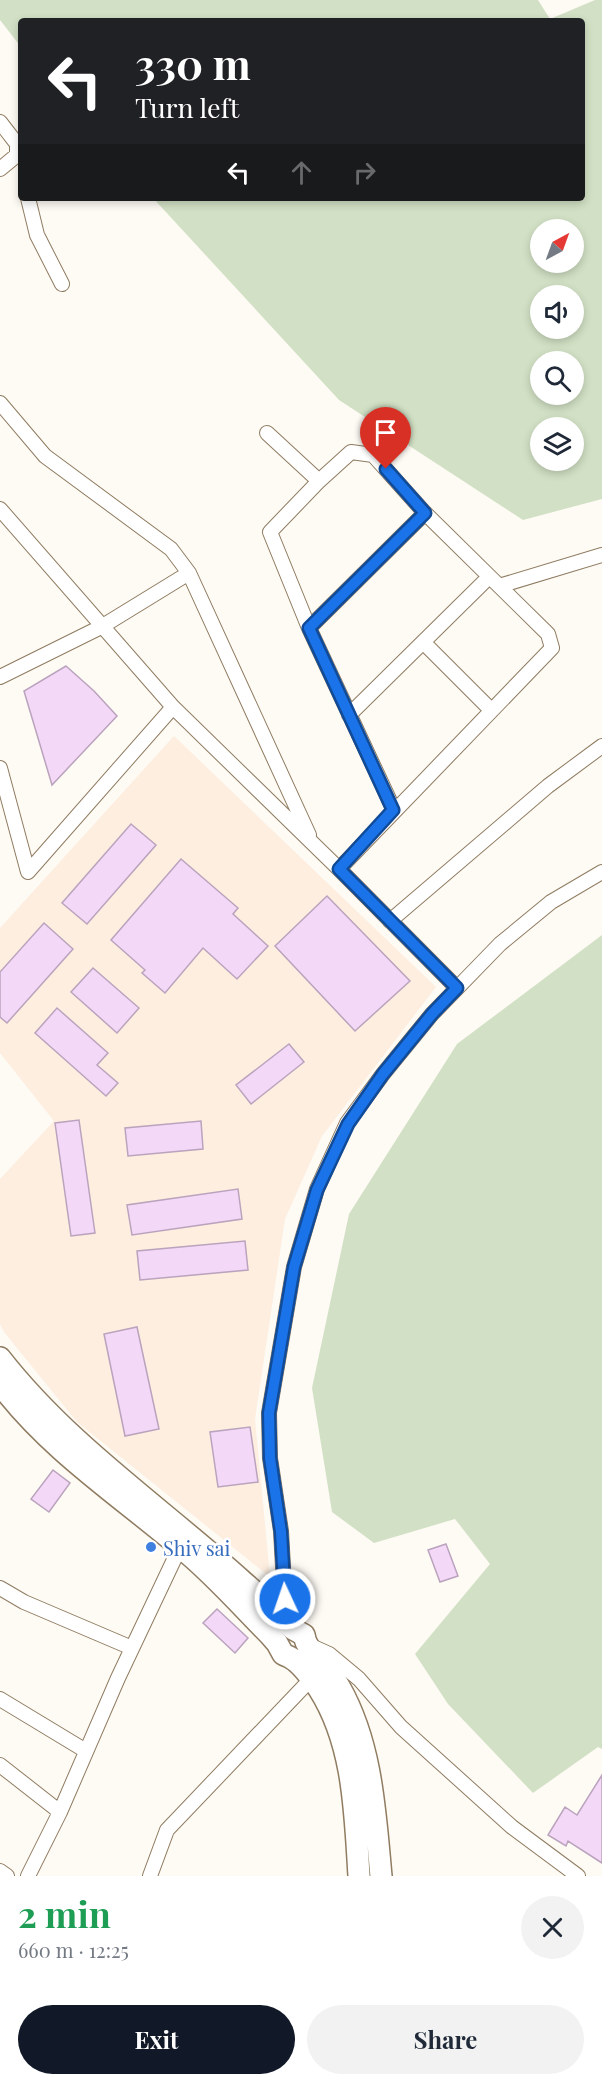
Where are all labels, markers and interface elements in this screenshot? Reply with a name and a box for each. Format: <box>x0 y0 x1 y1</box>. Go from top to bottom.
text: 330 m <box>135 35 251 91</box>
icon: left <box>36 42 114 120</box>
text: Turn left <box>135 89 239 125</box>
icon: left <box>222 156 255 189</box>
icon: ahead <box>285 156 318 189</box>
icon: right <box>348 156 381 189</box>
north arrow <box>530 219 584 273</box>
map controls <box>530 219 584 471</box>
button: sound <box>530 285 584 339</box>
button: search <box>530 351 584 405</box>
pin <box>360 407 411 469</box>
icon: arrive <box>369 416 402 449</box>
button: layers <box>530 417 584 471</box>
place label: Shiv sai <box>163 1534 231 1561</box>
marker: Shiv sai <box>144 1540 158 1554</box>
position arrow <box>253 1567 317 1631</box>
text: 2 min <box>18 1889 111 1937</box>
button: close <box>521 1896 584 1959</box>
text: 660 m · 12:25 <box>18 1936 129 1963</box>
button: Exit <box>18 2005 295 2074</box>
button: Share <box>307 2005 584 2074</box>

